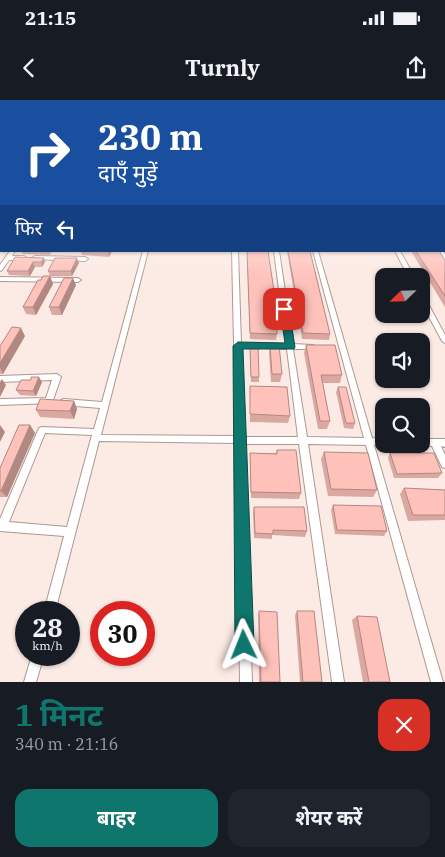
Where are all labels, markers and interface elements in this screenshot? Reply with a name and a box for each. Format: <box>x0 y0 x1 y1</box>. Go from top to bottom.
text: 21:15 <box>25 6 76 30</box>
text: Turnly <box>185 53 260 82</box>
icon: back <box>15 54 43 82</box>
icon: share <box>402 54 430 82</box>
text: 230 m <box>98 114 203 160</box>
icon: right <box>15 120 80 185</box>
text: दाएँ मुड़ें <box>98 158 158 187</box>
icon: left <box>52 215 80 243</box>
text: फिर <box>15 216 42 240</box>
north arrow <box>375 268 430 322</box>
map controls <box>375 268 430 453</box>
pin <box>263 288 305 330</box>
icon: arrive <box>270 295 298 323</box>
button: sound <box>375 333 430 388</box>
button: search <box>375 398 430 453</box>
speed limit sign: 30 <box>90 601 155 666</box>
text: 28 <box>32 611 63 644</box>
position arrow <box>217 618 269 670</box>
text: km/h <box>32 638 63 653</box>
text: 1 मिनट <box>15 695 103 734</box>
button: close <box>378 699 430 751</box>
text: 340 m · 21:16 <box>15 734 118 754</box>
button: बाहर <box>15 789 218 847</box>
button: शेयर करें <box>228 789 430 847</box>

